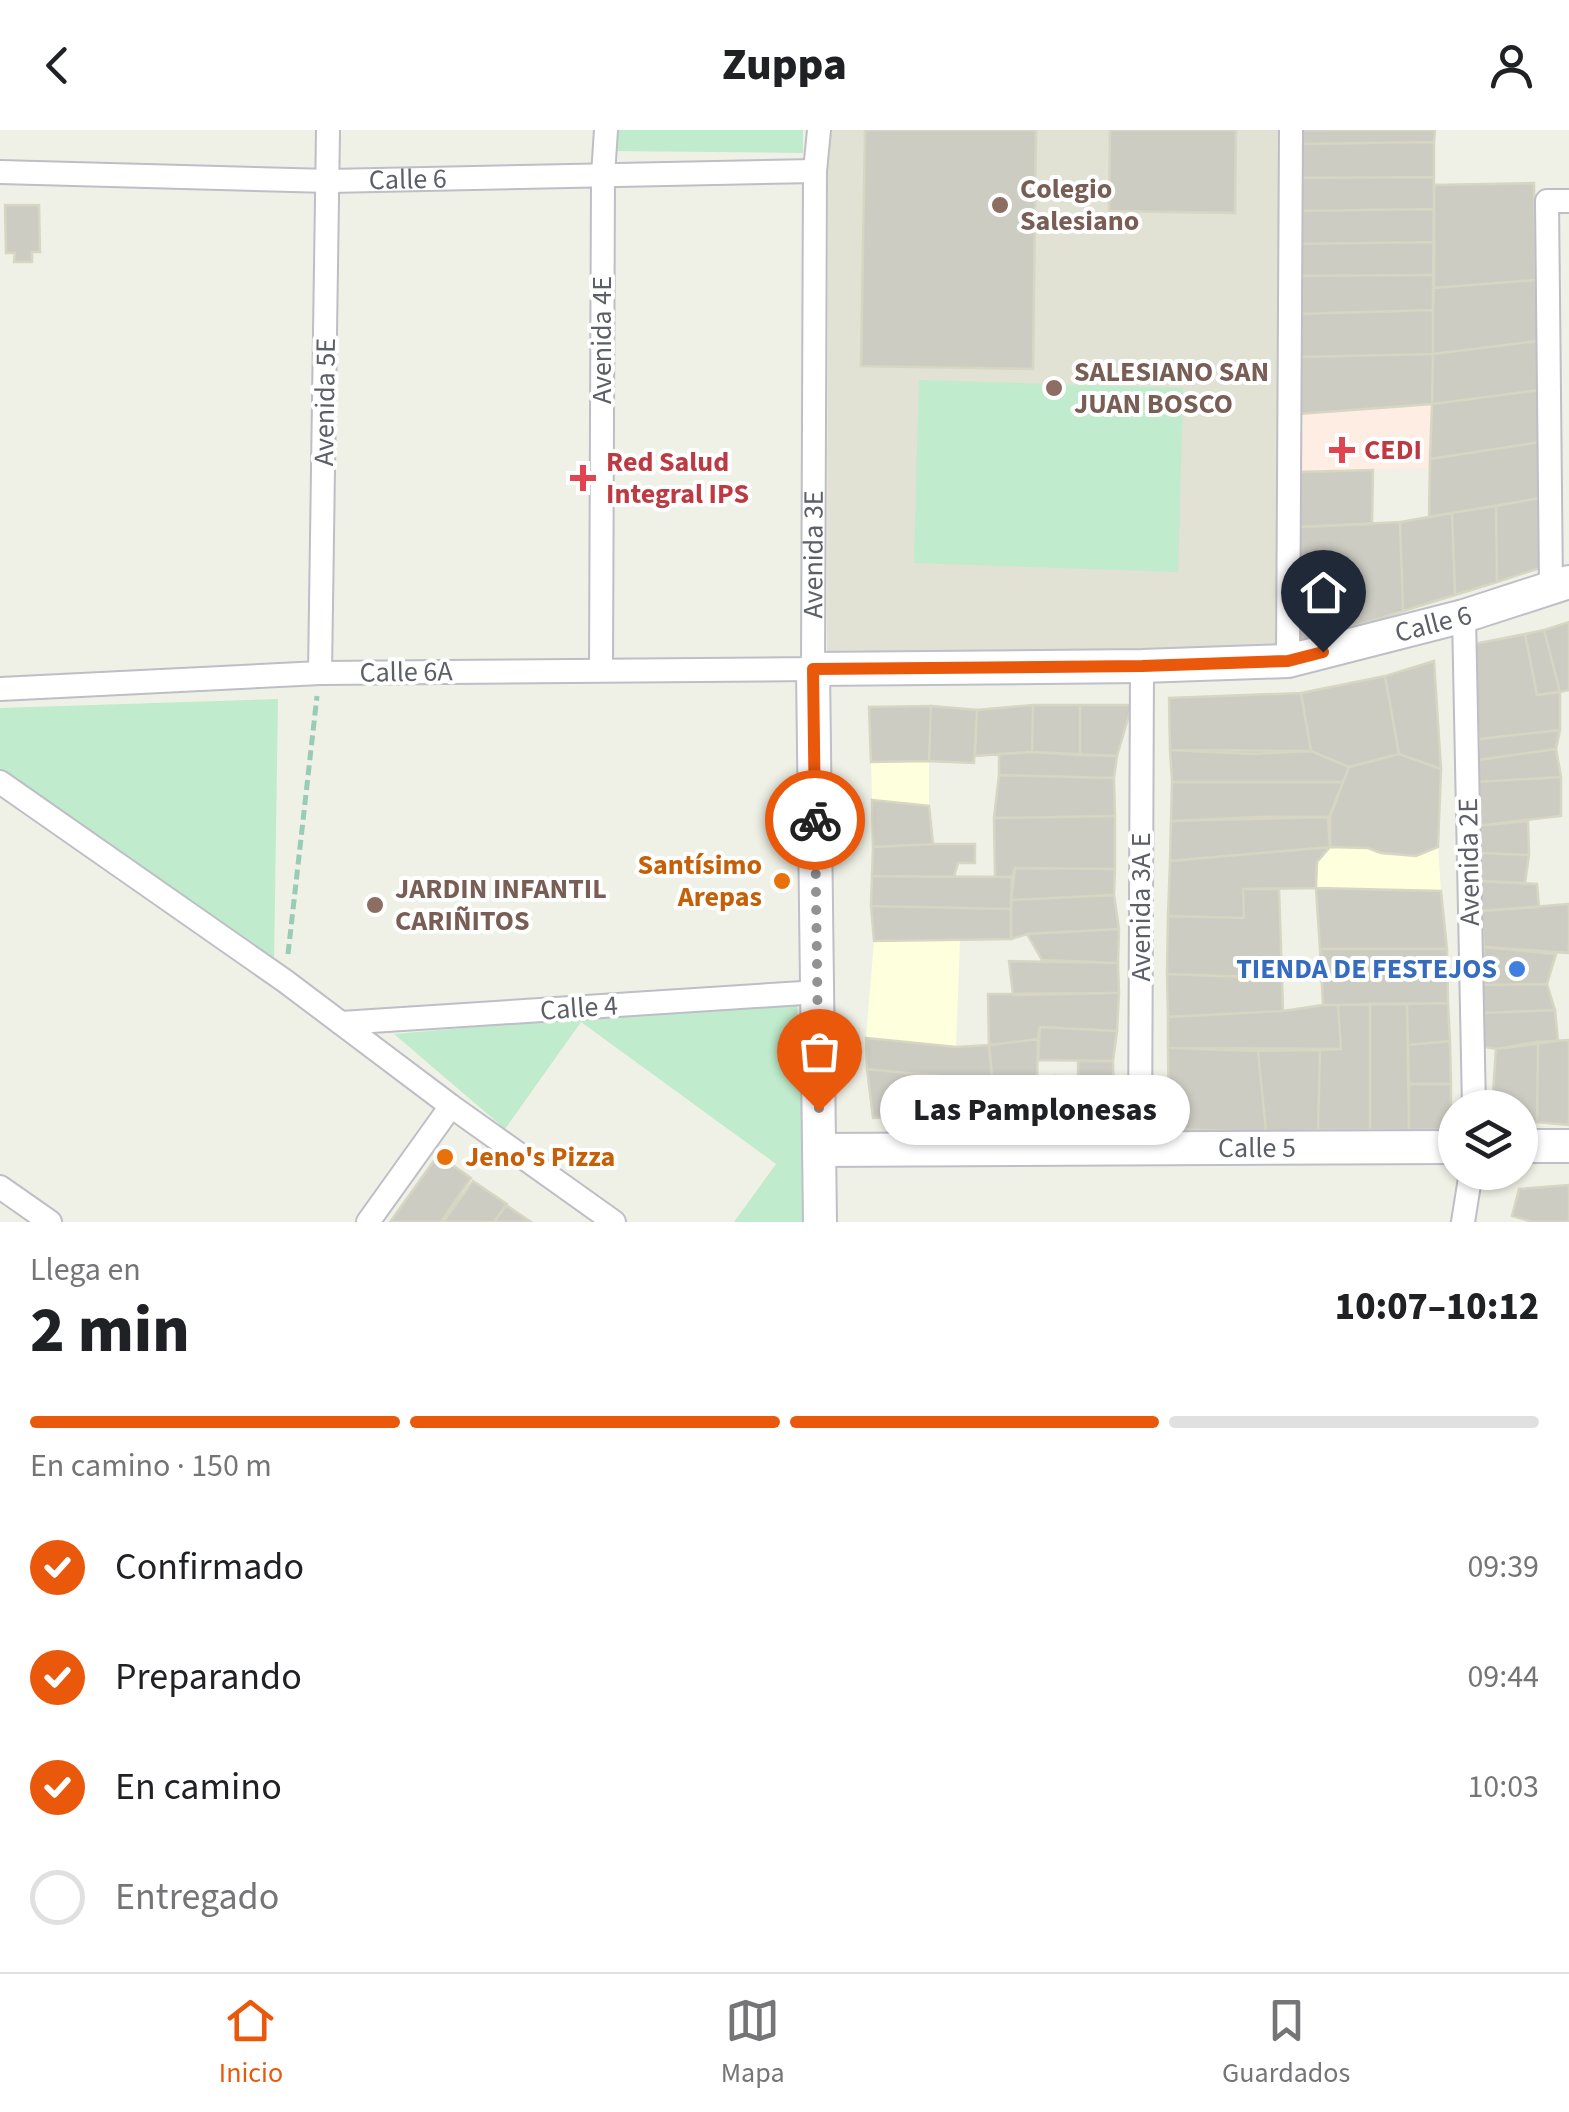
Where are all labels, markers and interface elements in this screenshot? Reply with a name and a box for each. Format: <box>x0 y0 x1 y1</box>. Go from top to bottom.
text: Zuppa <box>722 33 847 97</box>
icon: back <box>30 38 85 93</box>
icon: person <box>1484 38 1539 93</box>
street label: Calle 6 <box>369 159 447 200</box>
place label: Colegio Salesiano <box>1020 169 1139 241</box>
marker: Colegio Salesiano <box>989 194 1011 216</box>
street label: Avenida 4E <box>582 276 622 404</box>
street label: Avenida 5E <box>304 338 346 466</box>
place label: SALESIANO SAN JUAN BOSCO <box>1074 352 1269 424</box>
marker: SALESIANO SAN JUAN BOSCO <box>1043 377 1065 399</box>
place label: CEDI <box>1364 430 1422 470</box>
marker: CEDI <box>1329 437 1355 463</box>
place label: Red Salud Integral IPS <box>606 442 749 514</box>
marker: Red Salud Integral IPS <box>570 465 596 491</box>
street label: Avenida 3E <box>793 490 834 619</box>
pin <box>1281 550 1366 653</box>
icon: home <box>1296 565 1351 620</box>
street label: Calle 6 <box>1391 595 1477 653</box>
street label: Calle 6A <box>359 651 454 693</box>
courier <box>765 770 865 870</box>
icon: bike <box>788 793 843 848</box>
street label: Avenida 2E <box>1448 798 1490 926</box>
street label: Avenida 3A E <box>1121 833 1161 981</box>
place label: Santísimo Arepas <box>638 845 762 917</box>
place label: JARDIN INFANTIL CARIÑITOS <box>395 869 607 941</box>
marker: Santísimo Arepas <box>771 870 793 892</box>
marker: JARDIN INFANTIL CARIÑITOS <box>364 894 386 916</box>
place label: TIENDA DE FESTEJOS <box>1236 949 1497 989</box>
marker: TIENDA DE FESTEJOS <box>1506 958 1528 980</box>
street label: Calle 4 <box>539 985 619 1031</box>
pin <box>777 1009 862 1112</box>
icon: bag <box>792 1024 847 1079</box>
callout: Las Pamplonesas <box>879 1076 1189 1146</box>
text: Las Pamplonesas <box>913 1087 1157 1133</box>
map controls <box>1438 1090 1538 1190</box>
button: layers <box>1438 1090 1538 1190</box>
street label: Calle 5 <box>1218 1128 1296 1168</box>
place label: Jeno's Pizza <box>465 1137 615 1177</box>
marker: Jeno's Pizza <box>434 1146 456 1168</box>
text: Llega en <box>30 1247 141 1293</box>
text: 10:07–10:12 <box>1335 1280 1539 1334</box>
text: 2 min <box>30 1284 190 1377</box>
text: En camino · 150 m <box>30 1443 272 1489</box>
icon: check <box>30 1540 85 1595</box>
text: Confirmado <box>115 1540 304 1594</box>
text: 09:39 <box>1467 1544 1539 1590</box>
icon: check <box>30 1650 85 1705</box>
text: Preparando <box>115 1650 302 1704</box>
text: 09:44 <box>1467 1654 1539 1700</box>
icon: check <box>30 1760 85 1815</box>
text: En camino <box>115 1760 282 1814</box>
text: 10:03 <box>1467 1764 1539 1810</box>
text: Entregado <box>115 1870 279 1924</box>
tab: Inicio <box>219 1993 283 2093</box>
tab: Mapa <box>721 1993 785 2093</box>
tab: Guardados <box>1222 1993 1350 2093</box>

